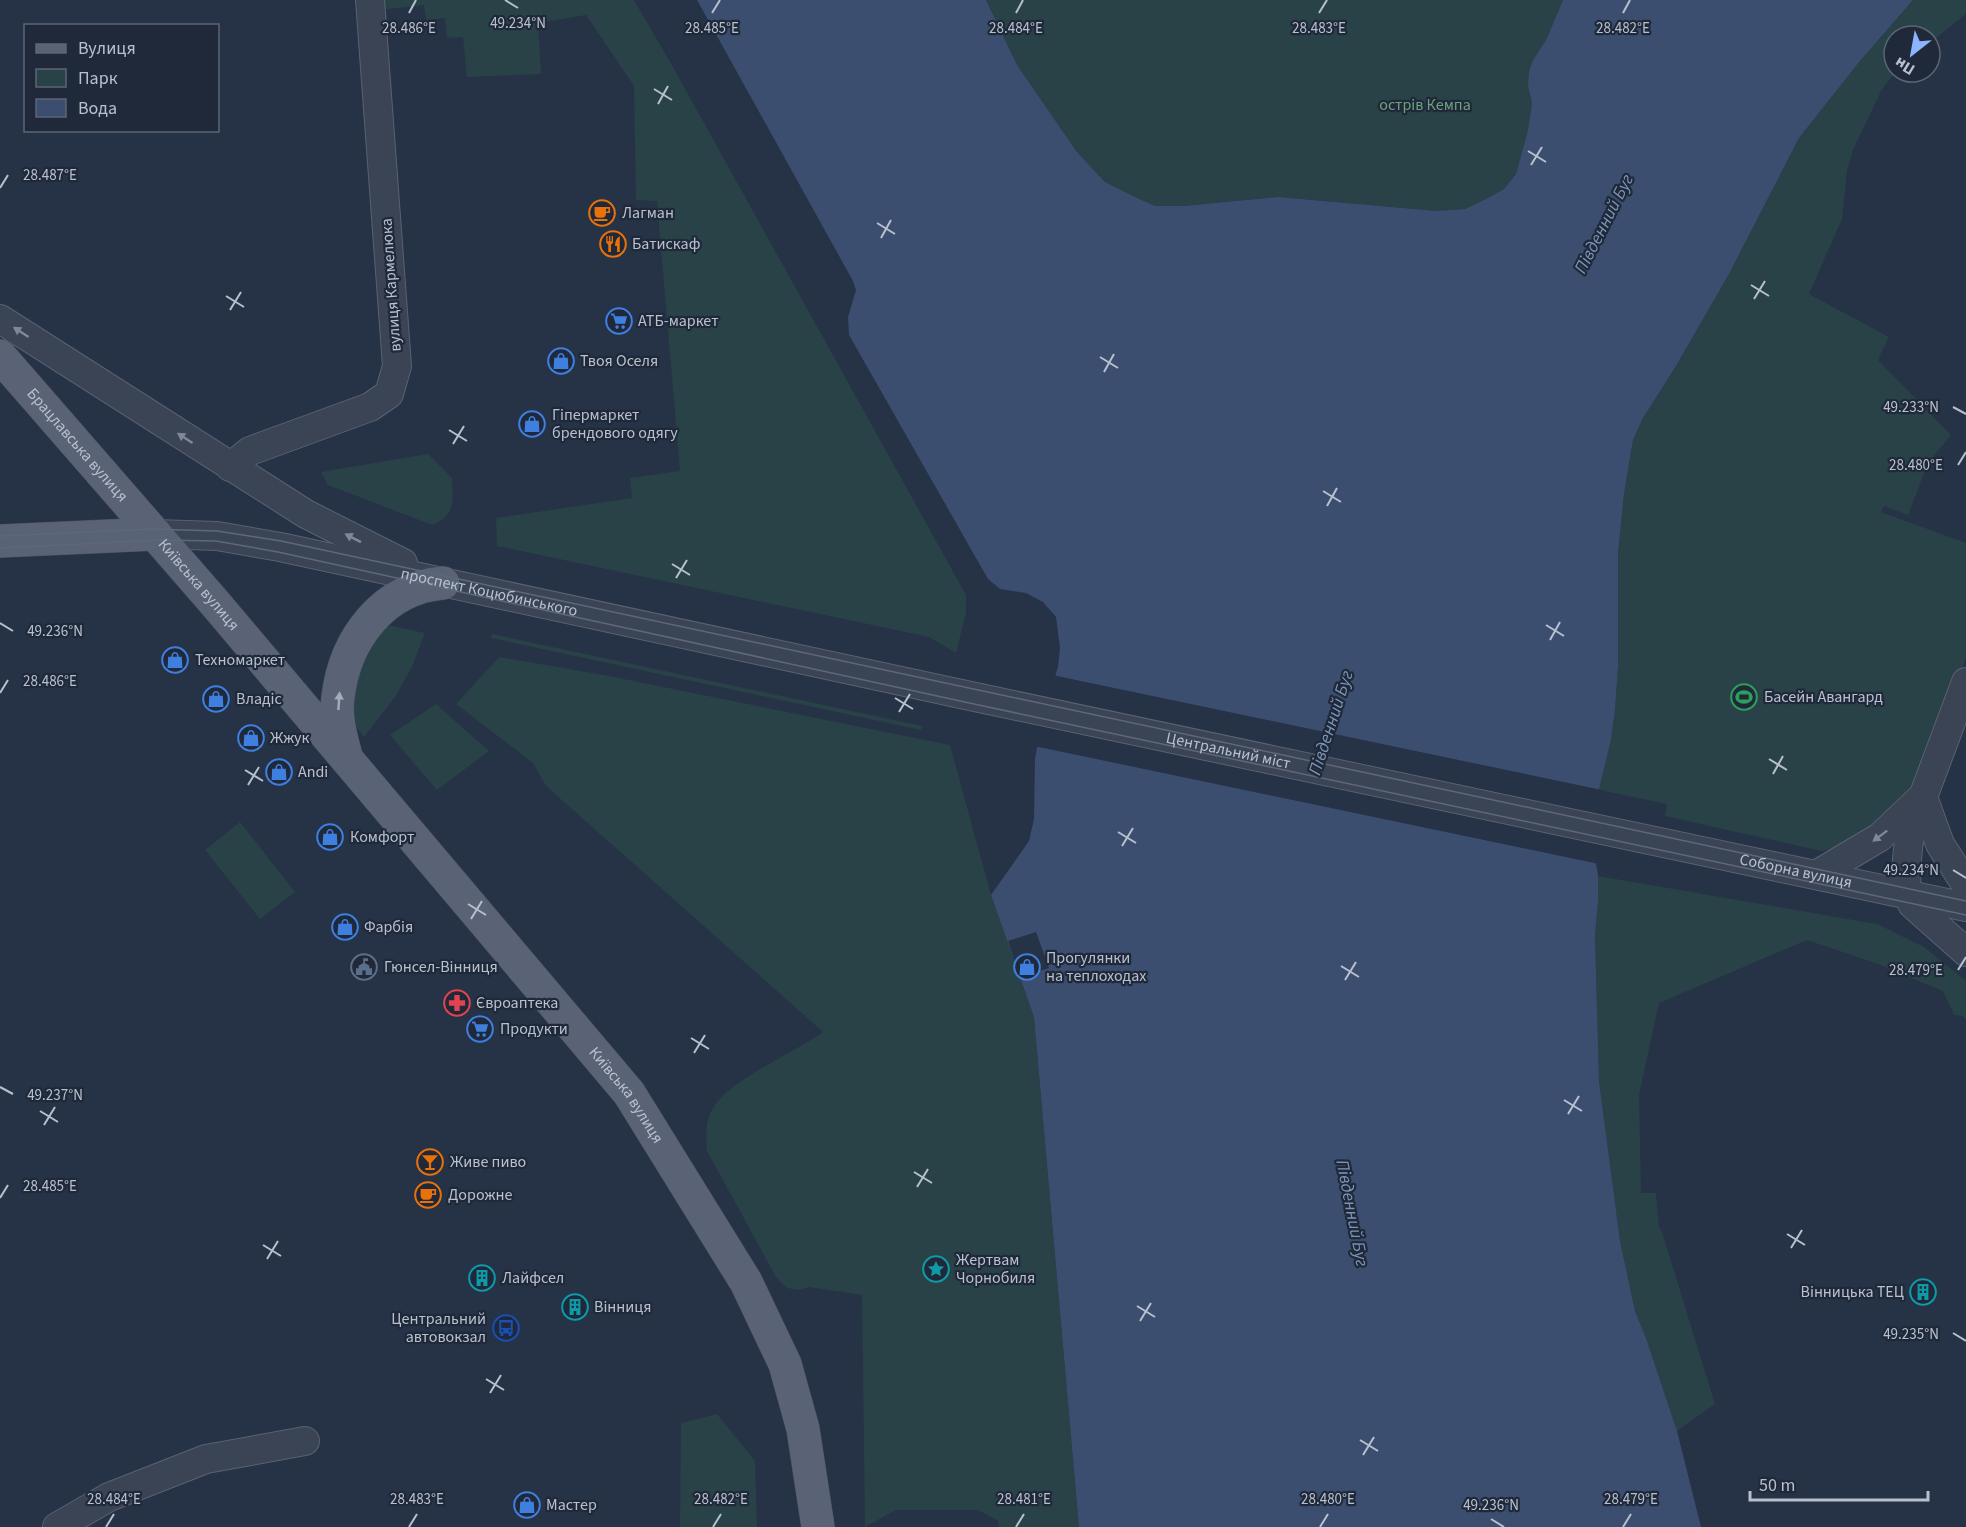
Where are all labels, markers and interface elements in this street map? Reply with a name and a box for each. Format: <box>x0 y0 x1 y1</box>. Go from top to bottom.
text: 49.234°N <box>490 13 546 34</box>
text: 28.486°E <box>382 18 436 39</box>
text: 28.485°E <box>685 18 739 39</box>
text: 28.484°E <box>989 18 1043 39</box>
text: 28.483°E <box>1292 18 1346 39</box>
text: 28.482°E <box>1596 18 1650 39</box>
legend <box>24 24 219 132</box>
north arrow <box>1882 24 1942 84</box>
text: Вулиця <box>78 36 136 61</box>
text: Пн <box>1891 51 1919 81</box>
text: Парк <box>78 66 118 91</box>
park label: острів Кемпа <box>1379 94 1471 116</box>
text: Вода <box>78 96 117 121</box>
text: 28.487°E <box>23 165 77 186</box>
water label: Південний Буг <box>1568 170 1640 278</box>
cafe icon: Лагман <box>587 198 617 228</box>
place label: Лагман <box>622 202 674 224</box>
street label: вулиця Кармелюка <box>375 218 407 352</box>
restaurant icon: Батискаф <box>598 229 628 259</box>
place label: Батискаф <box>632 233 700 255</box>
supermarket icon: АТБ-маркет <box>604 306 634 336</box>
place label: АТБ-маркет <box>638 310 719 332</box>
one-way arrow <box>13 327 30 338</box>
shop icon: Твоя Оселя <box>546 346 576 376</box>
place label: Твоя Оселя <box>580 350 658 372</box>
street label: Брацлавська вулиця <box>22 383 133 507</box>
text: 49.233°N <box>1883 397 1939 418</box>
place label: Гіпермаркет брендового одягу <box>552 404 678 444</box>
shop icon: Гіпермаркет брендового одягу <box>517 409 547 439</box>
one-way arrow <box>177 433 193 444</box>
text: 28.480°E <box>1889 455 1943 476</box>
one-way arrow <box>344 533 361 543</box>
street label: Київська вулиця <box>153 534 245 635</box>
street label: проспект Коцюбинського <box>399 562 580 622</box>
text: 49.236°N <box>27 621 83 642</box>
shop icon: Техномаркет <box>160 645 190 675</box>
place label: Техномаркет <box>195 649 285 671</box>
water label: Південний Буг <box>1302 668 1360 778</box>
text: 28.486°E <box>23 671 77 692</box>
sports icon: Басейн Авангард <box>1729 682 1759 712</box>
shop icon: Владіс <box>201 684 231 714</box>
place label: Басейн Авангард <box>1764 686 1883 708</box>
place label: Владіс <box>236 688 282 710</box>
one-way arrow <box>334 691 343 710</box>
shop icon: Жжук <box>236 723 266 753</box>
place label: Жжук <box>270 727 310 749</box>
street label: Центральний міст <box>1164 727 1293 775</box>
shop icon: Andi <box>264 757 294 787</box>
place label: Andi <box>298 761 328 783</box>
shop icon: Комфорт <box>315 822 345 852</box>
place label: Комфорт <box>350 826 414 848</box>
one-way arrow <box>1872 830 1888 842</box>
street label: Соборна вулиця <box>1737 848 1854 894</box>
text: 49.234°N <box>1883 860 1939 881</box>
shop icon: Фарбія <box>330 912 360 942</box>
place label: Фарбія <box>364 916 413 938</box>
place label: Прогулянки на теплоходах <box>1046 947 1146 987</box>
public building icon: Гюнсел-Вінниця <box>349 952 379 982</box>
shop icon: Прогулянки на теплоходах <box>1012 952 1042 982</box>
place label: Гюнсел-Вінниця <box>384 956 498 978</box>
text: 28.479°E <box>1889 960 1943 981</box>
pharmacy icon: Євроаптека <box>442 988 472 1018</box>
place label: Євроаптека <box>476 992 558 1014</box>
supermarket icon: Продукти <box>465 1014 495 1044</box>
place label: Продукти <box>500 1018 568 1040</box>
street label: Київська вулиця <box>584 1042 669 1148</box>
text: 49.237°N <box>27 1085 83 1106</box>
bar icon: Живе пиво <box>415 1147 445 1177</box>
place label: Живе пиво <box>450 1151 526 1173</box>
water label: Південний Буг <box>1329 1157 1375 1269</box>
text: 28.485°E <box>23 1176 77 1197</box>
cafe icon: Дорожне <box>413 1180 443 1210</box>
place label: Дорожне <box>448 1184 513 1206</box>
place label: Жертвам Чорнобиля <box>956 1249 1035 1289</box>
place icon: Жертвам Чорнобиля <box>921 1254 951 1284</box>
building icon: Лайфсел <box>467 1263 497 1293</box>
place label: Лайфсел <box>502 1267 564 1289</box>
building icon: Вінницька ТЕЦ <box>1908 1277 1938 1307</box>
place label: Вінницька ТЕЦ <box>1801 1281 1904 1303</box>
building icon: Вінниця <box>560 1292 590 1322</box>
place label: Вінниця <box>594 1296 652 1318</box>
place label: Центральний автовокзал <box>391 1308 486 1348</box>
bus stop icon: Центральний автовокзал <box>491 1313 521 1343</box>
text: 49.235°N <box>1883 1324 1939 1345</box>
scale bar <box>1750 1464 1928 1502</box>
text: 50 m <box>1759 1473 1795 1498</box>
text: 28.484°E <box>87 1489 141 1510</box>
text: 28.483°E <box>390 1489 444 1510</box>
text: 28.482°E <box>694 1489 748 1510</box>
text: 28.481°E <box>997 1489 1051 1510</box>
text: 28.480°E <box>1301 1489 1355 1510</box>
text: 28.479°E <box>1604 1489 1658 1510</box>
shop icon: Мастер <box>512 1490 542 1520</box>
place label: Мастер <box>546 1494 597 1516</box>
text: 49.236°N <box>1463 1495 1519 1516</box>

